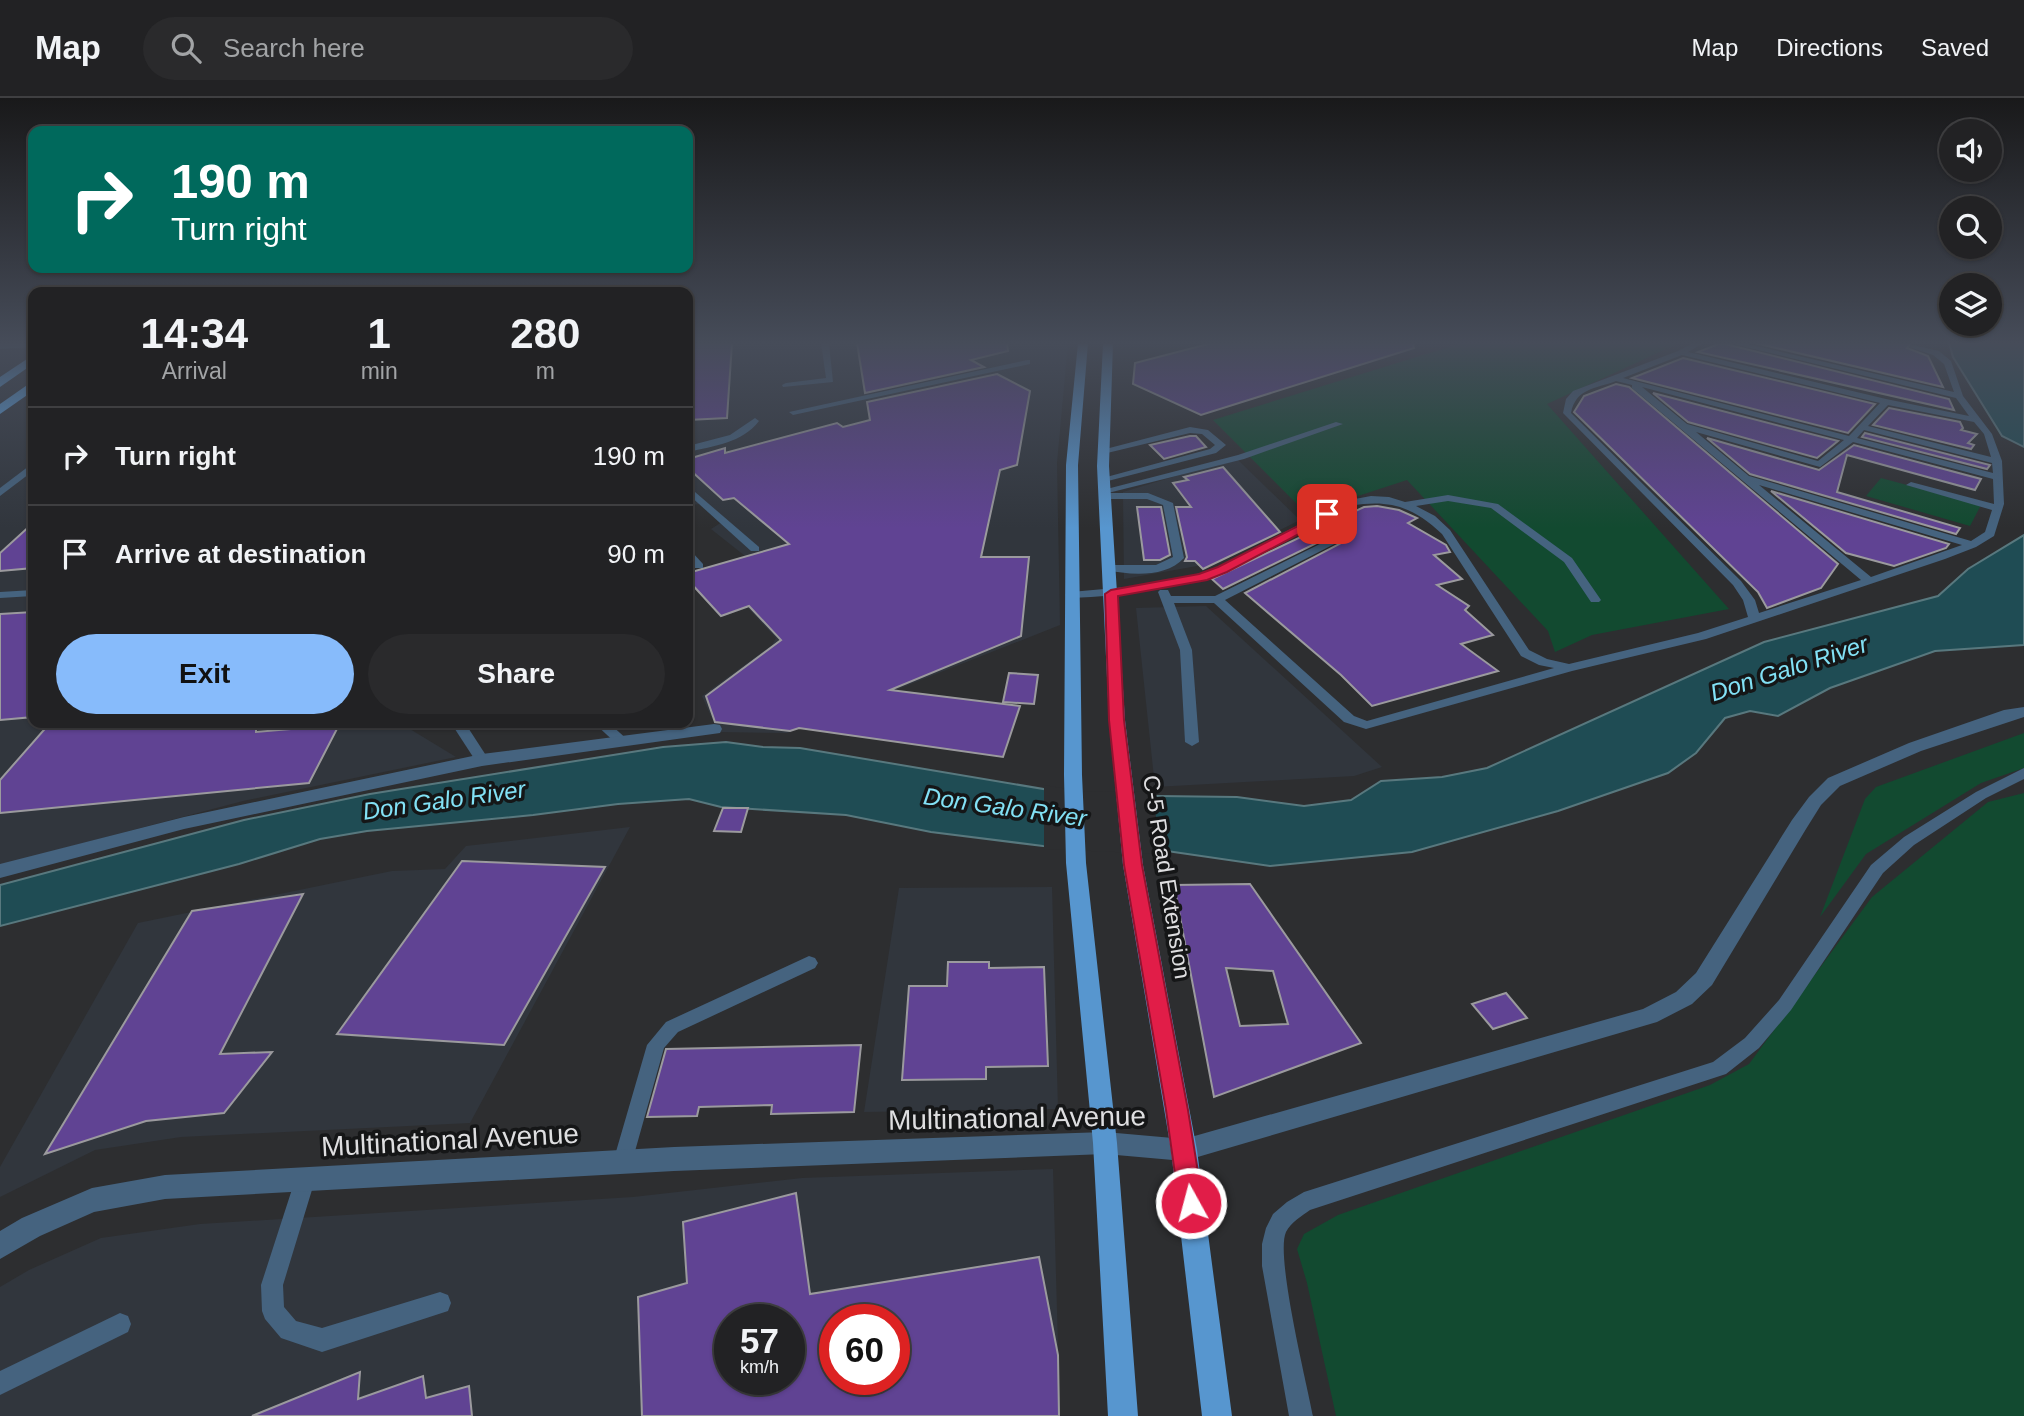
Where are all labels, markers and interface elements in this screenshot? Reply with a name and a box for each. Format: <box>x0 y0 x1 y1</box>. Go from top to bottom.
search box <box>143 17 633 80</box>
text: Map <box>35 29 101 66</box>
icon: search <box>167 29 205 67</box>
text: Search here <box>223 33 365 63</box>
text: Map <box>1692 34 1738 61</box>
text: Directions <box>1776 34 1883 61</box>
text: Saved <box>1921 34 1989 61</box>
map controls <box>1939 119 2002 336</box>
button: sound <box>1939 119 2002 182</box>
icon: right <box>56 154 147 245</box>
text: 190 m <box>171 154 310 208</box>
button: search <box>1939 196 2002 259</box>
text: Turn right <box>171 211 307 247</box>
button: layers <box>1939 273 2002 336</box>
text: 14:34 <box>141 310 248 357</box>
text: 1 <box>367 310 391 357</box>
text: 280 <box>510 310 580 357</box>
text: Arrival <box>162 358 227 384</box>
text: min <box>361 358 398 384</box>
text: m <box>536 358 555 384</box>
icon: right <box>56 437 94 475</box>
text: Turn right <box>115 441 236 471</box>
text: 190 m <box>593 441 665 471</box>
pin <box>1297 484 1357 544</box>
icon: arrive <box>1308 495 1346 533</box>
icon: arrive <box>56 535 94 573</box>
text: Arrive at destination <box>115 539 366 569</box>
text: 90 m <box>607 539 665 569</box>
water label: Don Galo River <box>1707 630 1872 706</box>
button: Exit <box>56 634 354 714</box>
button: Share <box>368 634 665 714</box>
street label: C-5 Road Extension <box>1138 773 1196 981</box>
water label: Don Galo River <box>361 775 528 825</box>
water label: Don Galo River <box>922 782 1089 832</box>
street label: Multinational Avenue <box>888 1100 1146 1136</box>
street label: Multinational Avenue <box>320 1118 580 1162</box>
position arrow <box>1154 1166 1228 1240</box>
speed limit sign: 60 <box>819 1304 910 1395</box>
text: 57 <box>740 1321 779 1360</box>
text: km/h <box>740 1357 779 1377</box>

